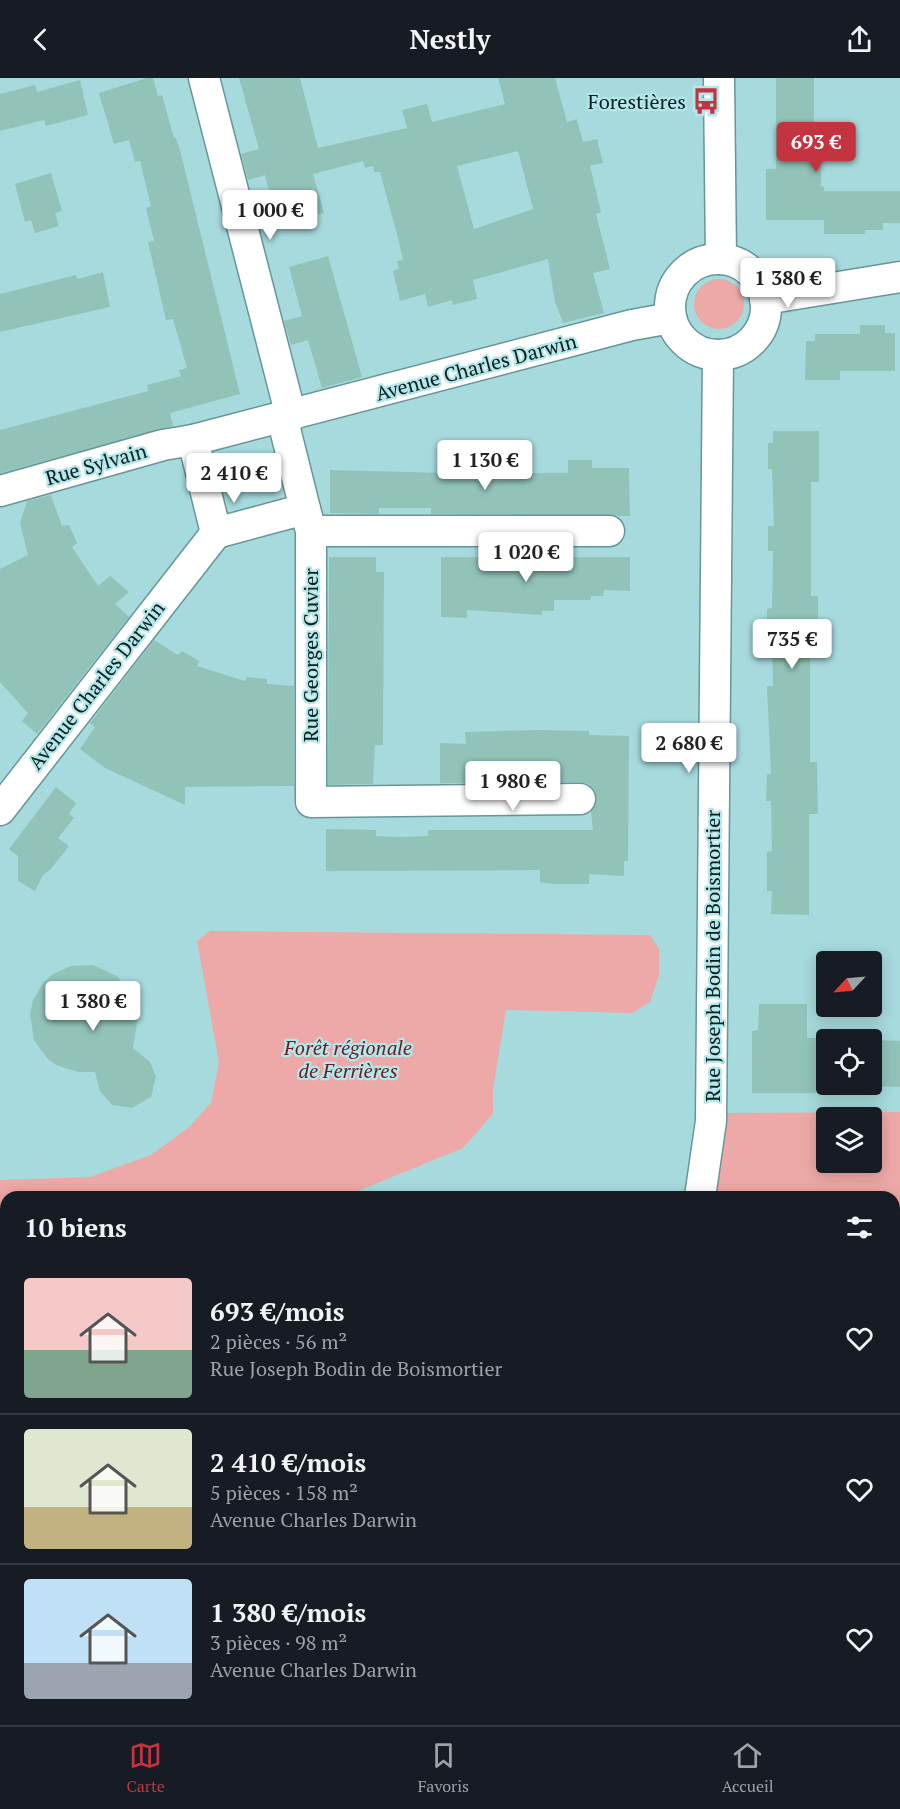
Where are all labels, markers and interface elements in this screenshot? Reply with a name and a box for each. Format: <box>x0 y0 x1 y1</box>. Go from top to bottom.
text: Nestly <box>409 21 491 57</box>
icon: back <box>24 23 57 56</box>
icon: share <box>843 23 876 56</box>
bus stop icon: Forestières <box>691 86 721 116</box>
place label: Forestières <box>588 88 686 115</box>
pin: 693 € <box>774 122 858 173</box>
text: 693 € <box>791 128 841 155</box>
pin: 1 000 € <box>215 190 325 241</box>
text: 1 000 € <box>236 196 304 223</box>
pin: 1 380 € <box>733 258 843 309</box>
text: 1 380 € <box>754 264 822 291</box>
street label: Avenue Charles Darwin <box>373 327 580 407</box>
street label: Rue Sylvain <box>42 437 150 491</box>
pin: 1 130 € <box>430 440 540 491</box>
text: 1 130 € <box>451 446 519 473</box>
pin: 2 410 € <box>179 453 289 504</box>
text: 2 410 € <box>200 459 268 486</box>
pin: 1 020 € <box>471 532 581 583</box>
text: 1 020 € <box>492 538 560 565</box>
street label: Rue Georges Cuvier <box>297 568 324 742</box>
street label: Avenue Charles Darwin <box>22 595 170 775</box>
pin: 735 € <box>750 619 834 670</box>
text: 735 € <box>767 625 817 652</box>
pin: 2 680 € <box>634 723 744 774</box>
text: 2 680 € <box>655 729 723 756</box>
pin: 1 980 € <box>458 761 568 812</box>
text: 1 980 € <box>479 767 547 794</box>
street label: Rue Joseph Bodin de Boismortier <box>699 810 726 1102</box>
north arrow <box>816 951 882 1017</box>
map controls <box>816 951 882 1173</box>
pin: 1 380 € <box>38 981 148 1032</box>
text: 1 380 € <box>59 987 127 1014</box>
button: locate <box>816 1029 882 1095</box>
park label: Forêt régionale de Ferrières <box>283 1034 412 1084</box>
button: layers <box>816 1107 882 1173</box>
text: 10 biens <box>24 1210 127 1244</box>
icon: filters <box>843 1211 876 1244</box>
text: 693 €/mois <box>210 1294 345 1328</box>
icon: home <box>72 1302 144 1374</box>
icon: heart <box>843 1322 876 1355</box>
text: 2 pièces · 56 m² <box>210 1328 347 1355</box>
text: Rue Joseph Bodin de Boismortier <box>210 1355 502 1382</box>
text: 2 410 €/mois <box>210 1445 366 1479</box>
icon: home <box>72 1453 144 1525</box>
icon: heart <box>843 1473 876 1506</box>
text: 5 pièces · 158 m² <box>210 1479 358 1506</box>
text: Avenue Charles Darwin <box>210 1506 417 1533</box>
text: 1 380 €/mois <box>210 1595 366 1629</box>
icon: home <box>72 1603 144 1675</box>
icon: heart <box>843 1623 876 1656</box>
text: 3 pièces · 98 m² <box>210 1629 347 1656</box>
text: Avenue Charles Darwin <box>210 1656 417 1683</box>
tab: Carte <box>126 1739 165 1797</box>
tab: Favoris <box>418 1739 469 1797</box>
tab: Accueil <box>722 1739 774 1797</box>

